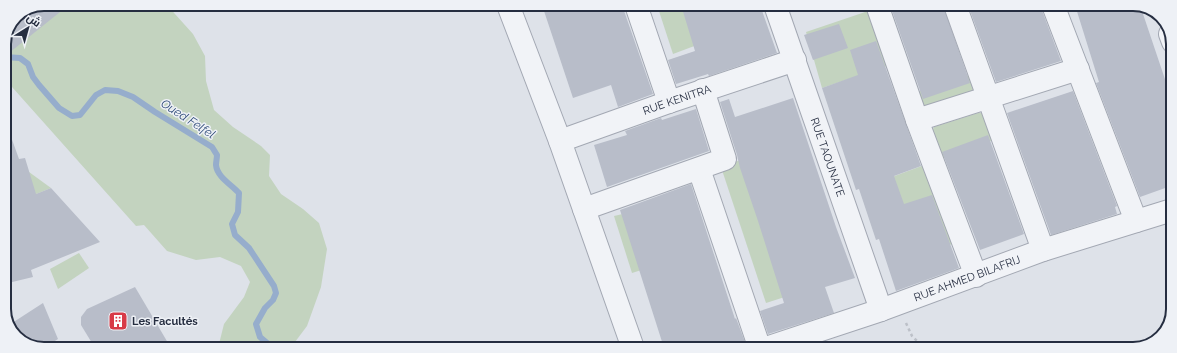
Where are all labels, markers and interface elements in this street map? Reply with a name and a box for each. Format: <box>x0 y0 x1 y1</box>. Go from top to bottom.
north arrow <box>8 8 48 48</box>
text: ش <box>24 11 43 30</box>
street label: RUE KENITRA <box>641 82 713 118</box>
water label: Oued Felfel <box>158 96 218 142</box>
street label: RUE TAOUNATE <box>808 116 847 199</box>
street label: RUE AHMED BILAFRIJ <box>912 253 1022 304</box>
building icon: Les Facultés <box>107 310 129 332</box>
place label: Les Facultés <box>132 315 198 328</box>

